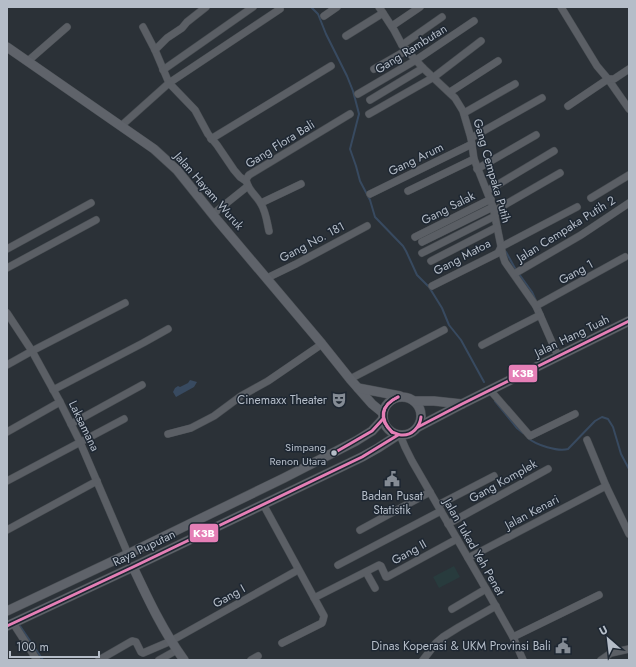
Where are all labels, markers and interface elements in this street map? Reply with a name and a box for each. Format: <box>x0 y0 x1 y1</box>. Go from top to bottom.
street label: Gang Rambutan <box>372 20 450 78</box>
street label: Gang Flora Bali <box>242 115 318 173</box>
street label: Gang Cempaka Putih <box>468 117 516 225</box>
street label: Gang Arum <box>385 138 447 180</box>
street label: Jalan Hayam Wuruk <box>169 146 249 235</box>
street label: Gang Salak <box>418 186 479 229</box>
street label: Jalan Cempaka Putih 2 <box>511 191 619 268</box>
street label: Gang No. 181 <box>276 217 348 267</box>
street label: Gang Matoa <box>430 234 494 280</box>
street label: Gang 1 <box>555 255 597 289</box>
street label: Jalan Hang Tuah <box>530 310 612 363</box>
line badge: K3B <box>508 364 538 383</box>
text: K3B <box>512 365 534 381</box>
place label: Cinemaxx Theater <box>237 391 328 409</box>
theatre icon: Cinemaxx Theater <box>330 391 348 409</box>
street label: Laksamana <box>64 398 104 455</box>
place label: Simpang Renon Utara <box>269 439 326 469</box>
marker: Simpang Renon Utara <box>329 448 339 458</box>
street label: Gang Komplek <box>466 455 541 507</box>
public building icon: Badan Pusat Statistik <box>383 470 401 488</box>
place label: Badan Pusat Statistik <box>361 487 423 519</box>
street label: Jalan Kenari <box>500 490 562 535</box>
street label: Jalan Tukad Yeh Penet <box>438 494 509 599</box>
line badge: K3B <box>189 523 219 543</box>
street label: Raya Puputan <box>110 525 178 571</box>
text: K3B <box>193 525 215 541</box>
street label: Gang II <box>388 535 430 569</box>
street label: Gang I <box>209 580 249 612</box>
north arrow <box>588 619 628 659</box>
text: U <box>596 621 610 639</box>
scale bar <box>10 633 99 659</box>
place label: Dinas Koperasi & UKM Provinsi Bali <box>371 637 551 655</box>
public building icon: Dinas Koperasi & UKM Provinsi Bali <box>554 637 572 655</box>
text: 100 m <box>16 638 49 656</box>

